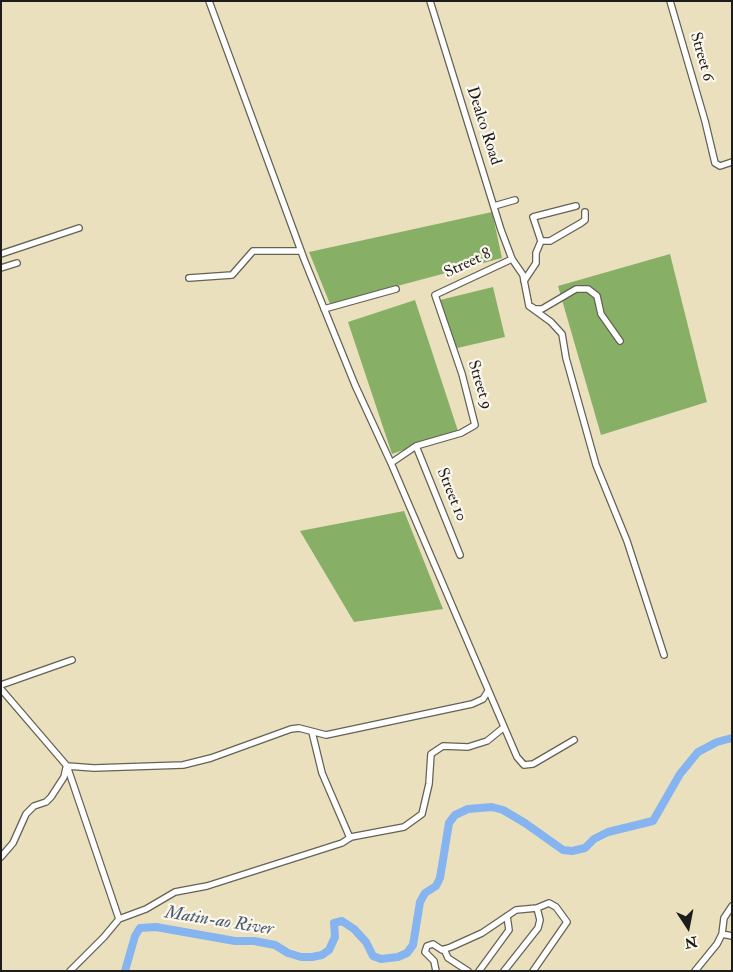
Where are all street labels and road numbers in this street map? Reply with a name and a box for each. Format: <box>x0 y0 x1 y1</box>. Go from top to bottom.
street label: Street 6 <box>685 30 717 84</box>
street label: Dealco Road <box>461 84 505 168</box>
street label: Street 8 <box>442 245 494 283</box>
street label: Street 9 <box>462 358 496 412</box>
street label: Street 10 <box>432 466 470 524</box>

